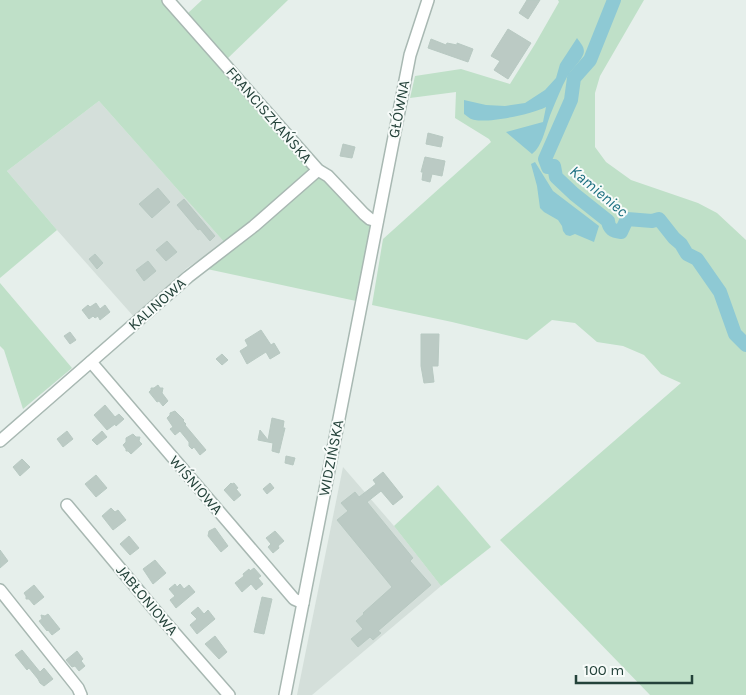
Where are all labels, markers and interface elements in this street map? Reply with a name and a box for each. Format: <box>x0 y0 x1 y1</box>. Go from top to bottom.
street label: FRANCISZKAŃSKA <box>222 63 316 167</box>
street label: GŁÓWNA <box>385 78 414 140</box>
water label: Kamieniec <box>566 161 632 221</box>
street label: KALINOWA <box>125 274 190 334</box>
street label: WIDZIŃSKA <box>315 418 347 498</box>
street label: WIŚNIOWA <box>165 452 227 518</box>
street label: JABŁONIOWA <box>112 561 182 639</box>
scale bar <box>576 652 692 684</box>
text: 100 m <box>584 661 624 679</box>

